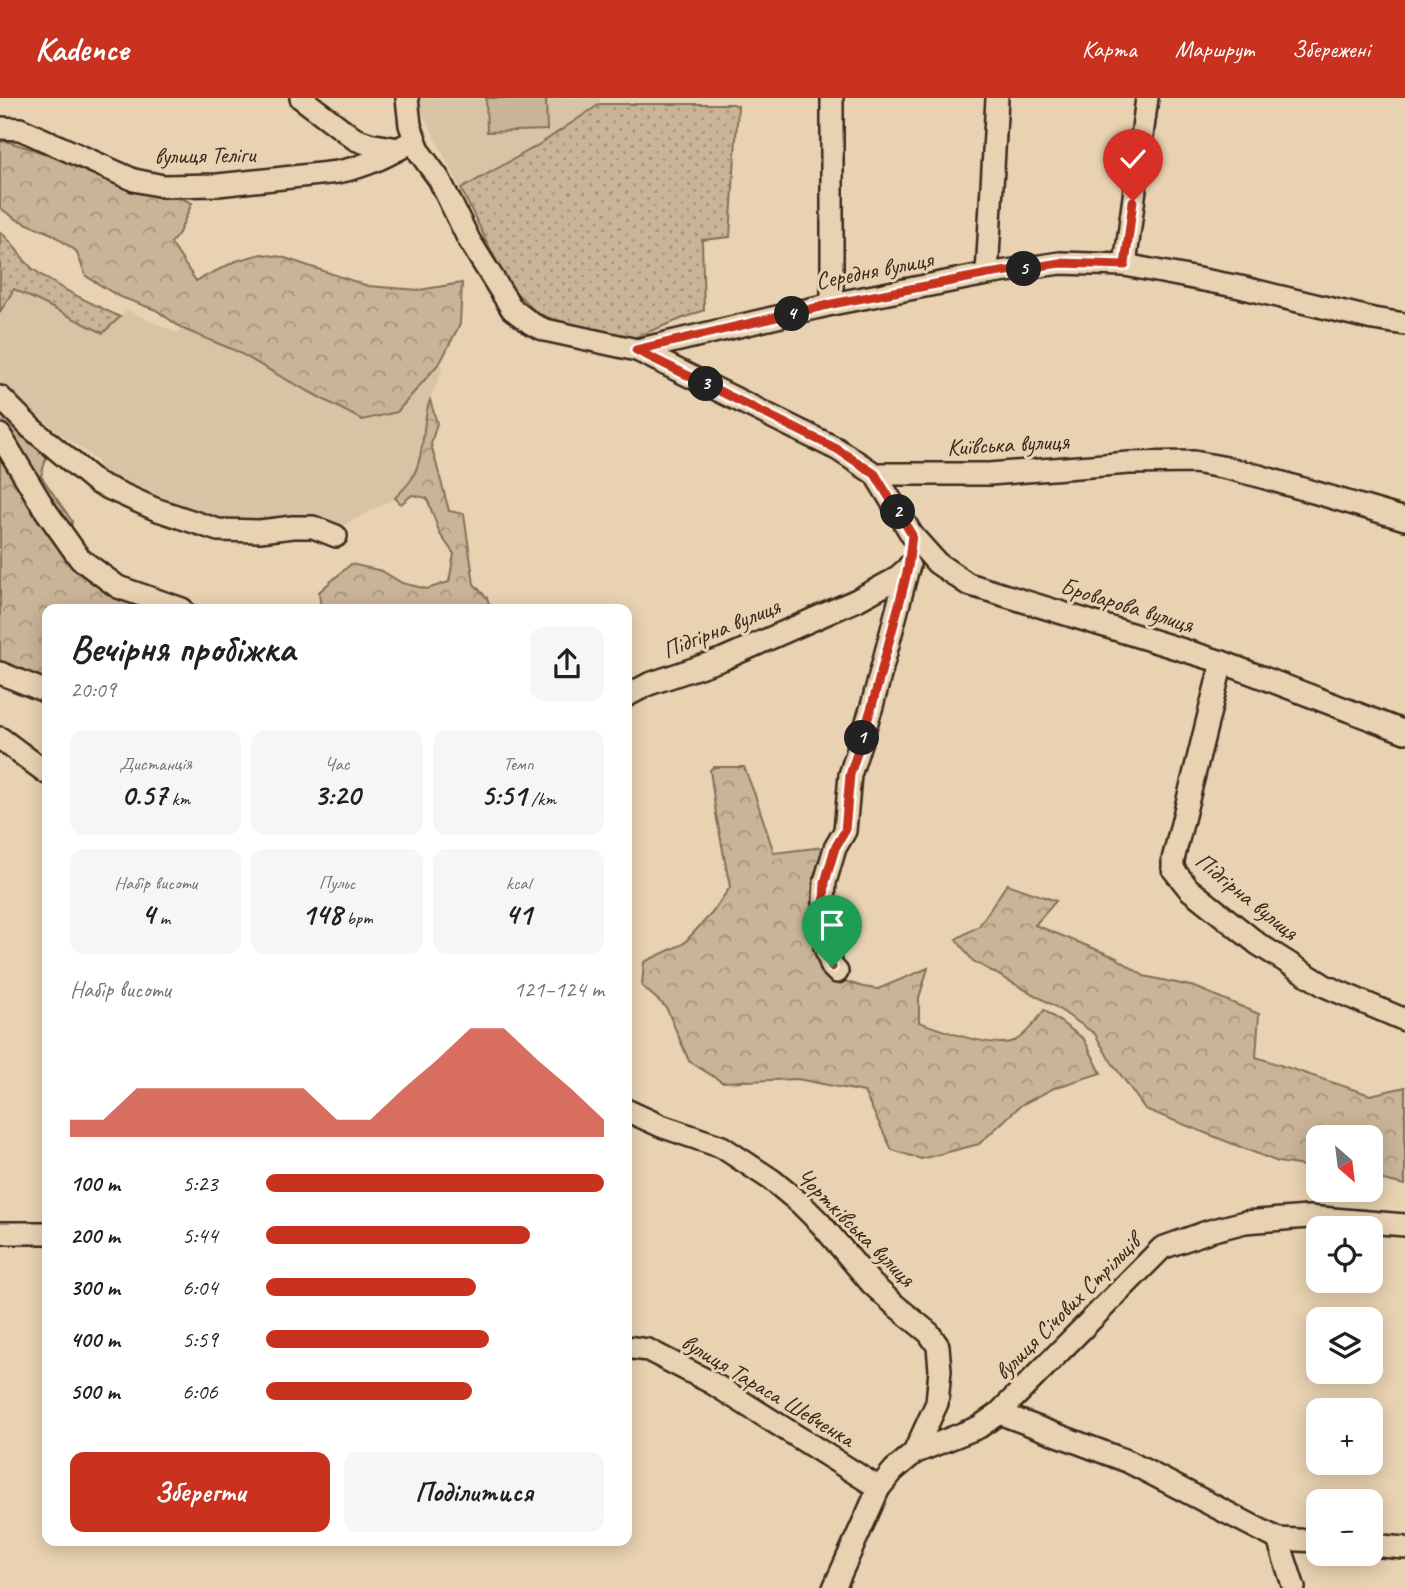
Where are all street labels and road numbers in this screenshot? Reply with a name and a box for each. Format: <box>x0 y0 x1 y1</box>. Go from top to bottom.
street label: вулиця Теліги <box>154 139 258 171</box>
street label: Середня вулиця <box>813 244 937 296</box>
street label: Київська вулиця <box>946 426 1071 462</box>
street label: Броварова вулиця <box>1057 571 1198 640</box>
street label: Підгірна вулиця <box>658 590 785 665</box>
street label: Підгірна вулиця <box>1189 845 1306 948</box>
street label: Чортківська вулиця <box>790 1161 923 1294</box>
street label: вулиця Січових Стрільців <box>988 1224 1150 1386</box>
street label: вулиця Тараса Шевченка <box>676 1327 862 1455</box>

